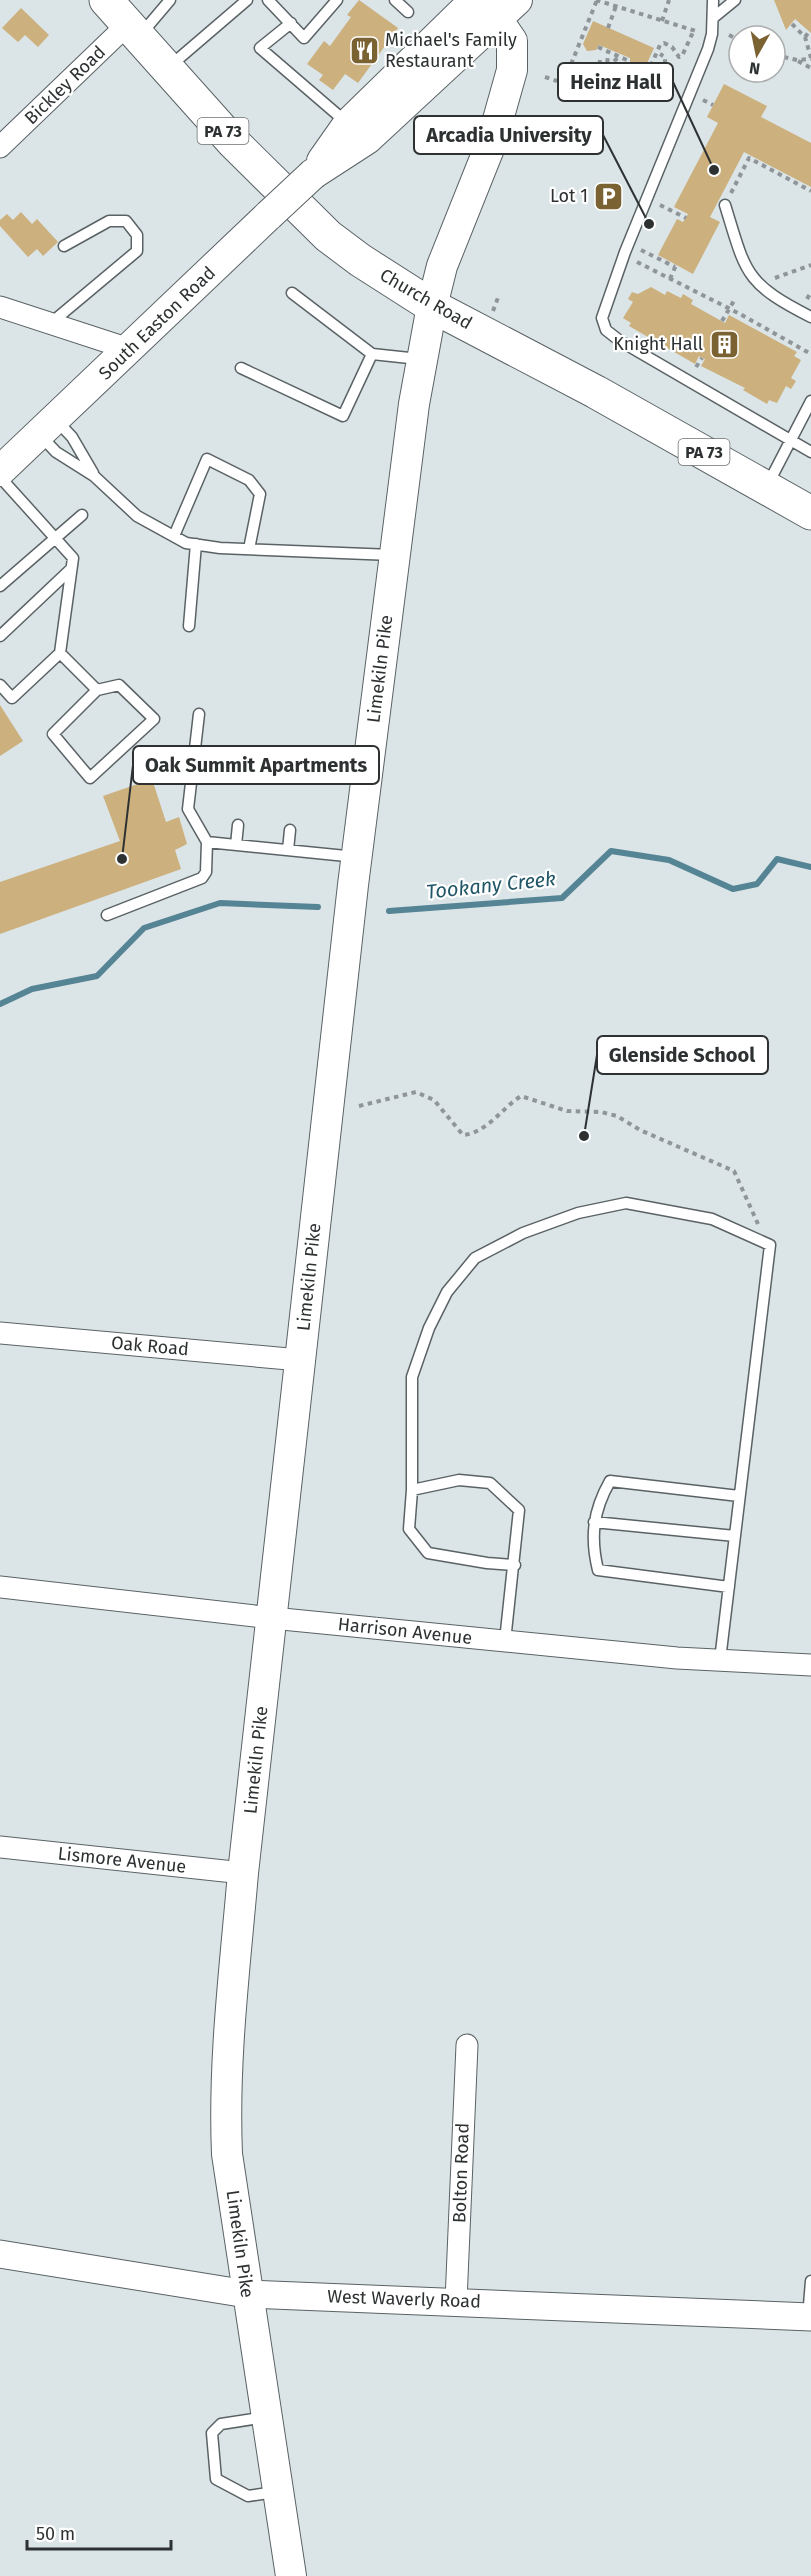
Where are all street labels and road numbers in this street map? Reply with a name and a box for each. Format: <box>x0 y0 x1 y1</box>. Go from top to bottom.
street label: Bickley Road <box>20 41 110 129</box>
road number: PA 73 <box>198 118 248 144</box>
street label: South Easton Road <box>94 262 220 384</box>
street label: Church Road <box>376 264 476 334</box>
road number: PA 73 <box>678 439 730 465</box>
street label: Limekiln Pike <box>362 614 398 724</box>
street label: Limekiln Pike <box>292 1222 326 1332</box>
street label: Oak Road <box>110 1332 190 1360</box>
street label: Harrison Avenue <box>337 1613 473 1649</box>
street label: Limekiln Pike <box>239 1705 273 1815</box>
street label: Lismore Avenue <box>57 1842 187 1878</box>
street label: Bolton Road <box>448 2122 474 2224</box>
street label: Limekiln Pike <box>222 2189 258 2299</box>
street label: West Waverly Road <box>327 2285 481 2313</box>

